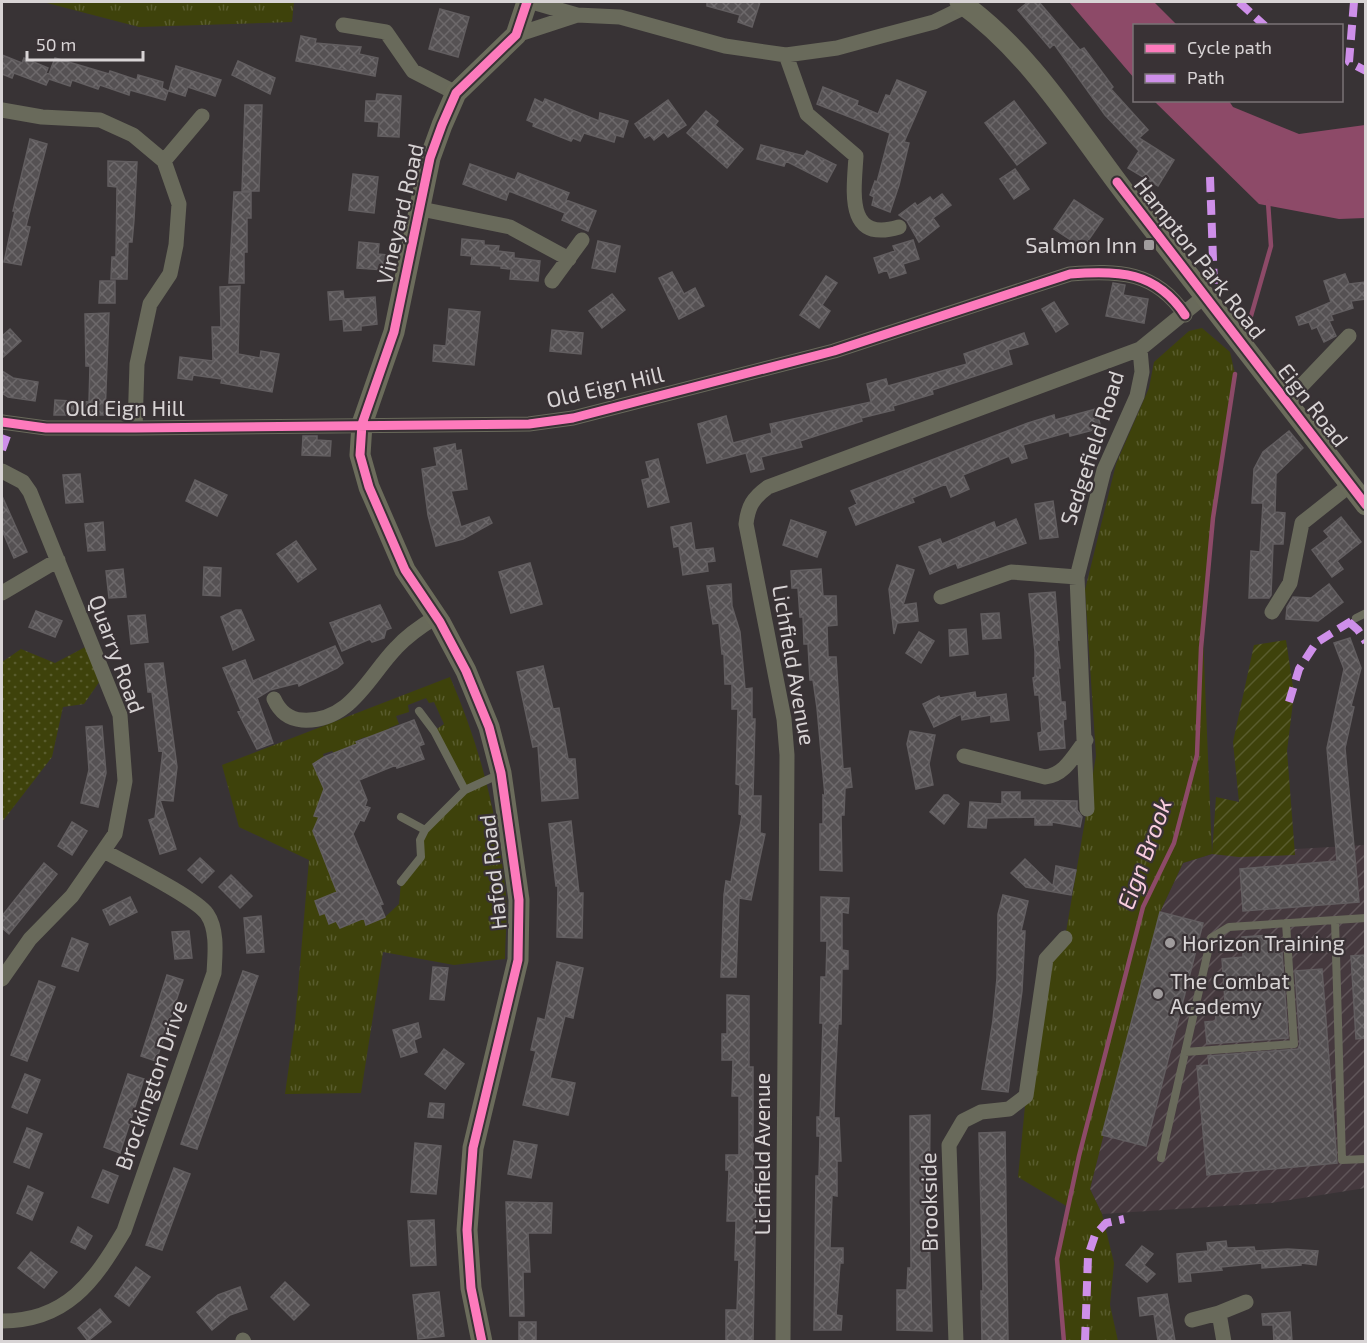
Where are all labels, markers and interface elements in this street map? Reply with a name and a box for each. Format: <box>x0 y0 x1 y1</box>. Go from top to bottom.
scale bar <box>27 24 142 62</box>
legend <box>1133 24 1343 102</box>
text: 50 m <box>36 33 76 55</box>
text: Cycle path <box>1187 36 1272 58</box>
text: Path <box>1187 66 1225 88</box>
street label: Vineyard Road <box>370 141 428 287</box>
street label: Hampton Park Road <box>1130 171 1272 343</box>
place label: Salmon Inn <box>1025 231 1137 257</box>
marker: Salmon Inn <box>1142 238 1156 252</box>
street label: Eign Road <box>1273 358 1354 451</box>
street label: Old Eign Hill <box>544 360 666 412</box>
street label: Sedgefield Road <box>1054 367 1128 528</box>
street label: Old Eign Hill <box>65 394 185 420</box>
street label: Lichfield Avenue <box>768 582 822 747</box>
street label: Quarry Road <box>84 591 151 717</box>
water label: Eign Brook <box>1110 794 1177 913</box>
street label: Hafod Road <box>473 813 511 931</box>
place label: Horizon Training <box>1182 929 1345 955</box>
marker: Horizon Training <box>1163 936 1177 950</box>
place label: The Combat Academy <box>1170 967 1290 1018</box>
marker: The Combat Academy <box>1151 987 1165 1001</box>
street label: Brockington Drive <box>109 996 191 1173</box>
street label: Lichfield Avenue <box>748 1073 774 1235</box>
street label: Brookside <box>914 1152 942 1252</box>

